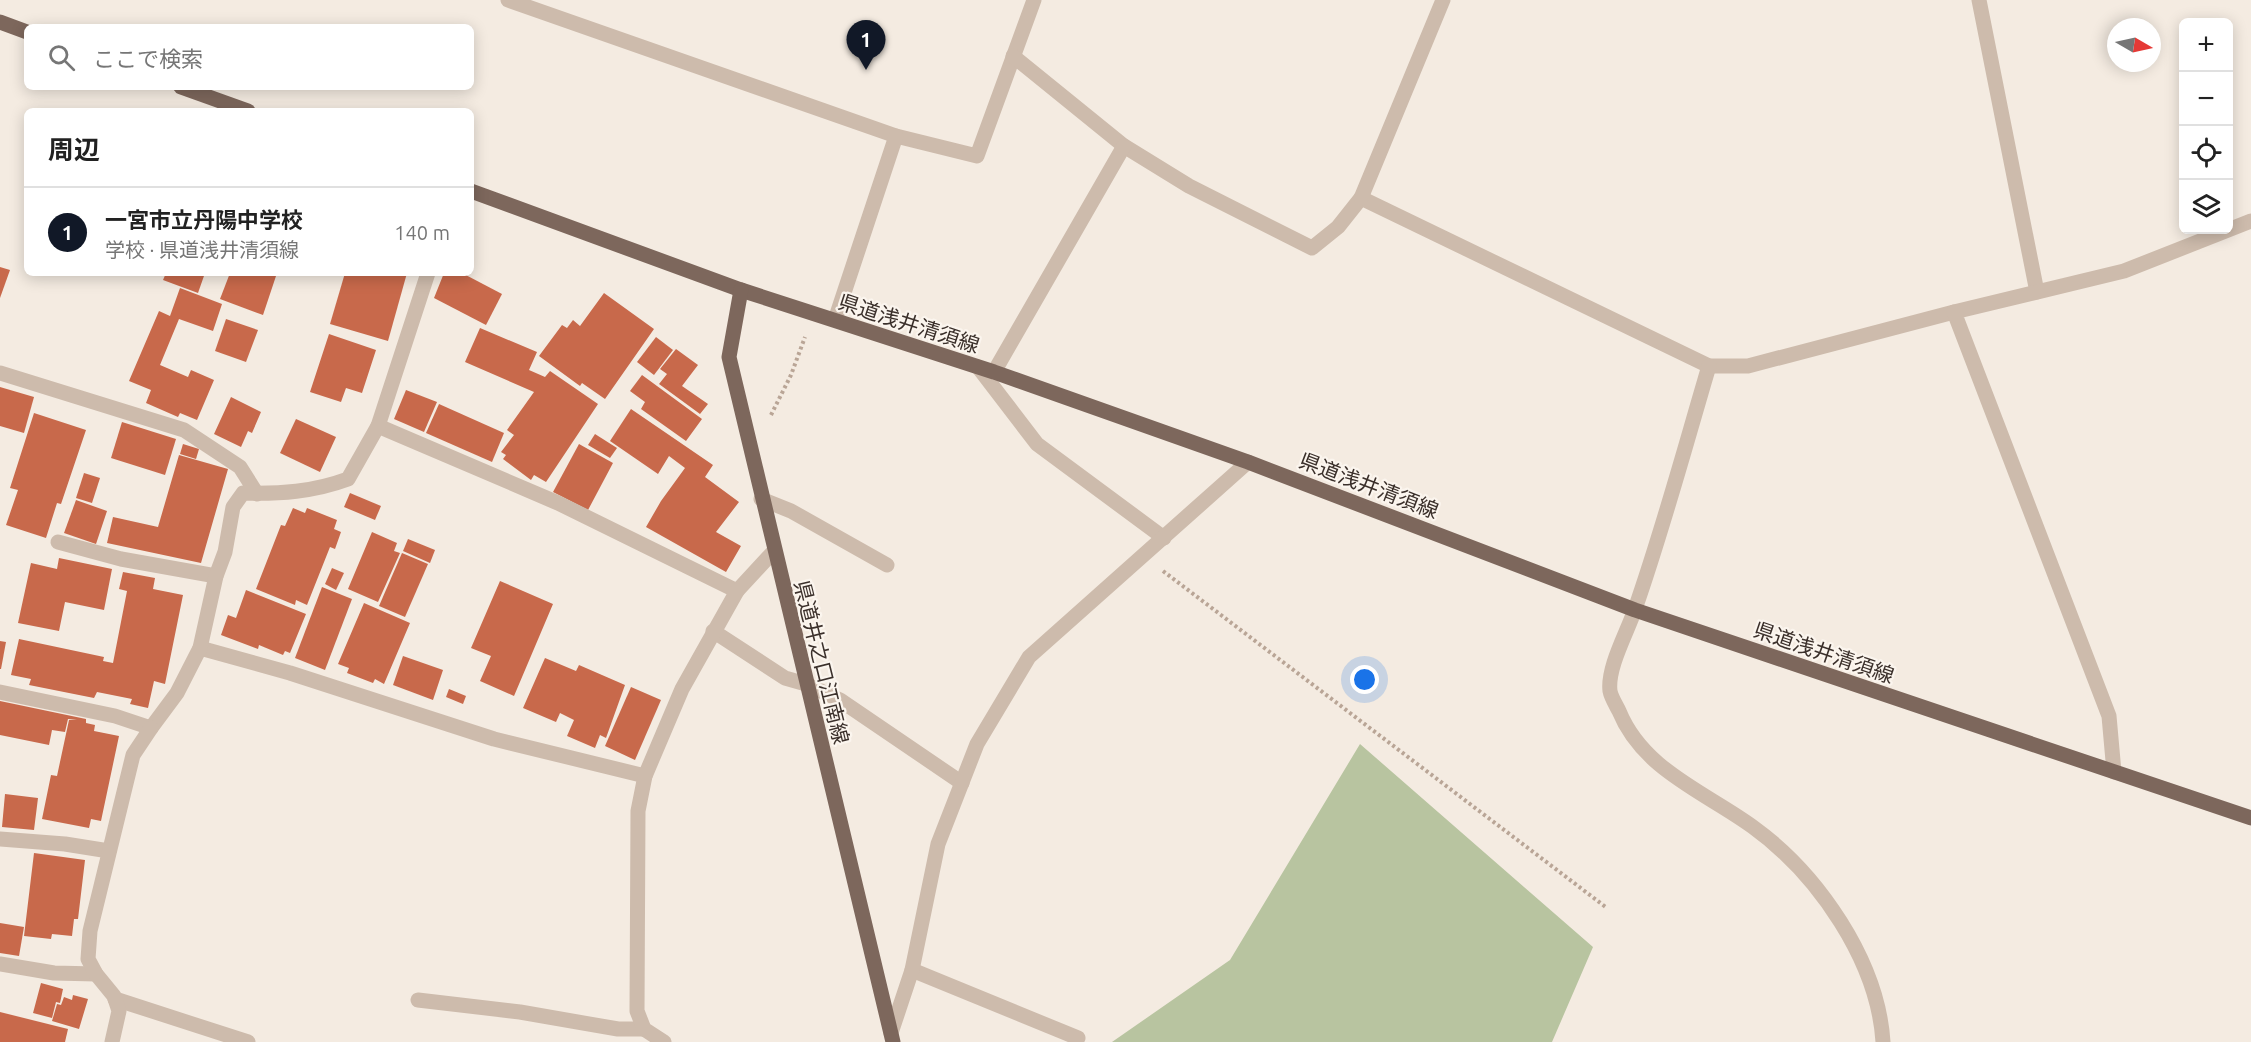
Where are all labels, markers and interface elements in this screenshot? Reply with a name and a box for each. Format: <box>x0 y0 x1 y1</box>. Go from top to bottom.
north arrow <box>2107 18 2161 72</box>
map controls <box>2179 18 2233 234</box>
button: + <box>2179 18 2233 72</box>
pin: 1 <box>846 20 886 70</box>
search box <box>24 24 474 90</box>
icon: search <box>45 41 78 74</box>
text: ここで検索 <box>93 46 203 71</box>
button: − <box>2179 72 2233 126</box>
button: locate <box>2179 126 2233 180</box>
text: 周辺 <box>48 135 100 164</box>
button: layers <box>2179 180 2233 234</box>
text: 一宮市立丹陽中学校 <box>105 207 303 232</box>
text: 1 <box>62 221 73 244</box>
text: 140 m <box>394 221 450 244</box>
text: 学校 · 県道浅井清須線 <box>105 238 299 261</box>
street label: 県道浅井清須線 <box>835 289 983 357</box>
street label: 県道浅井清須線 <box>1296 447 1442 523</box>
street label: 県道井之口江南線 <box>790 578 854 746</box>
street label: 県道浅井清須線 <box>1751 617 1897 687</box>
your location <box>1350 665 1379 694</box>

